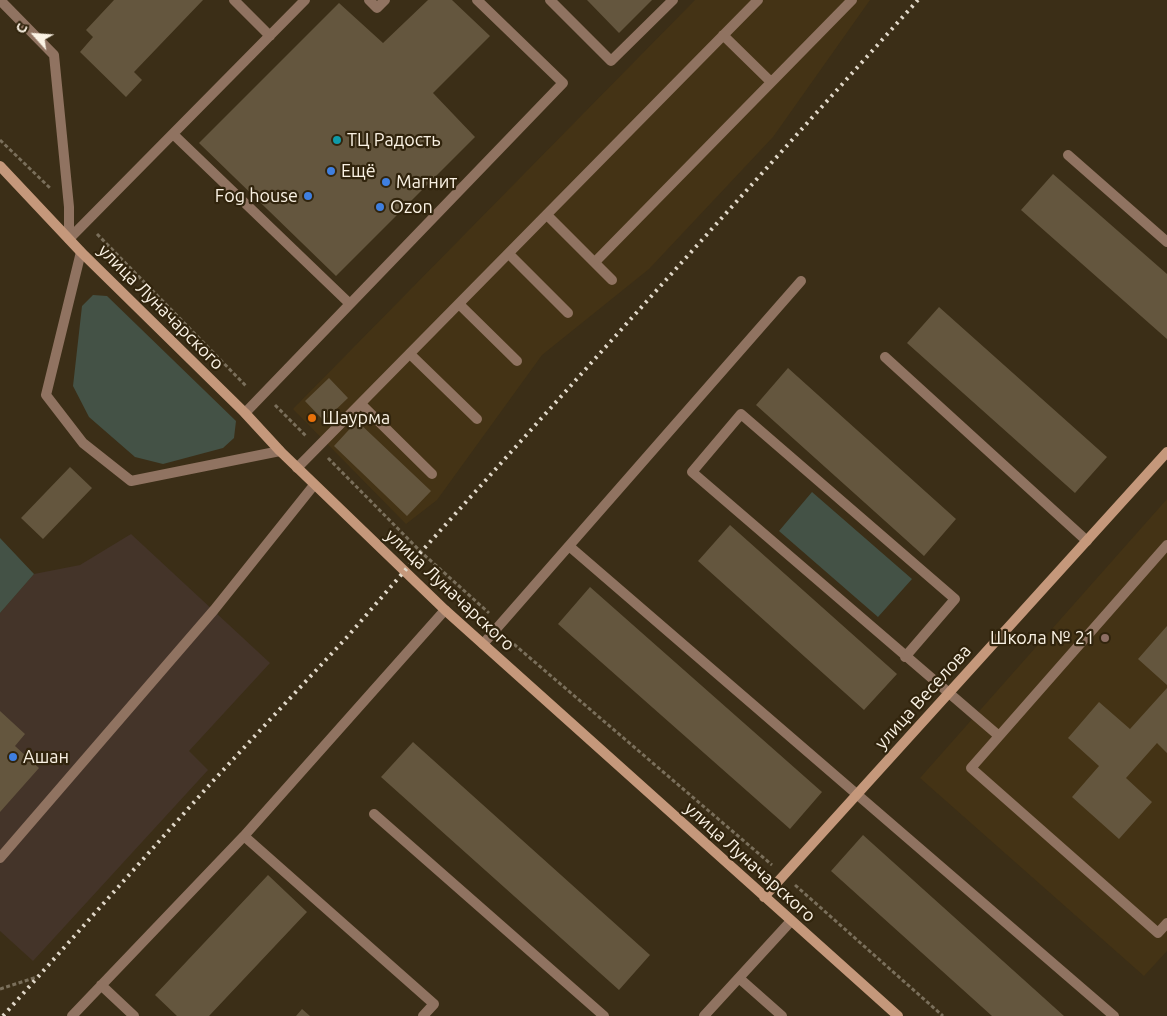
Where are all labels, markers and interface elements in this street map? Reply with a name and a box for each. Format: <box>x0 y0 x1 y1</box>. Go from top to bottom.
north arrow <box>10 10 60 60</box>
text: С <box>12 21 31 36</box>
place label: ТЦ Радость <box>347 129 441 151</box>
marker: ТЦ Радость <box>331 134 343 146</box>
place label: Ещё <box>341 160 376 182</box>
marker: Ещё <box>325 165 337 177</box>
place label: Магнит <box>396 171 457 193</box>
marker: Магнит <box>380 176 392 188</box>
place label: Fog house <box>215 185 298 207</box>
marker: Fog house <box>302 190 314 202</box>
place label: Ozon <box>390 196 433 218</box>
marker: Ozon <box>374 201 386 213</box>
street label: улица Луначарского <box>94 240 228 374</box>
place label: Шаурма <box>322 407 390 429</box>
marker: Шаурма <box>306 412 318 424</box>
street label: улица Луначарского <box>381 524 519 656</box>
place label: Школа № 21 <box>990 627 1095 649</box>
marker: Школа № 21 <box>1099 632 1111 644</box>
street label: улица Веселова <box>870 640 976 754</box>
place label: Ашан <box>23 746 69 768</box>
marker: Ашан <box>7 751 19 763</box>
street label: улица Луначарского <box>680 797 820 927</box>

